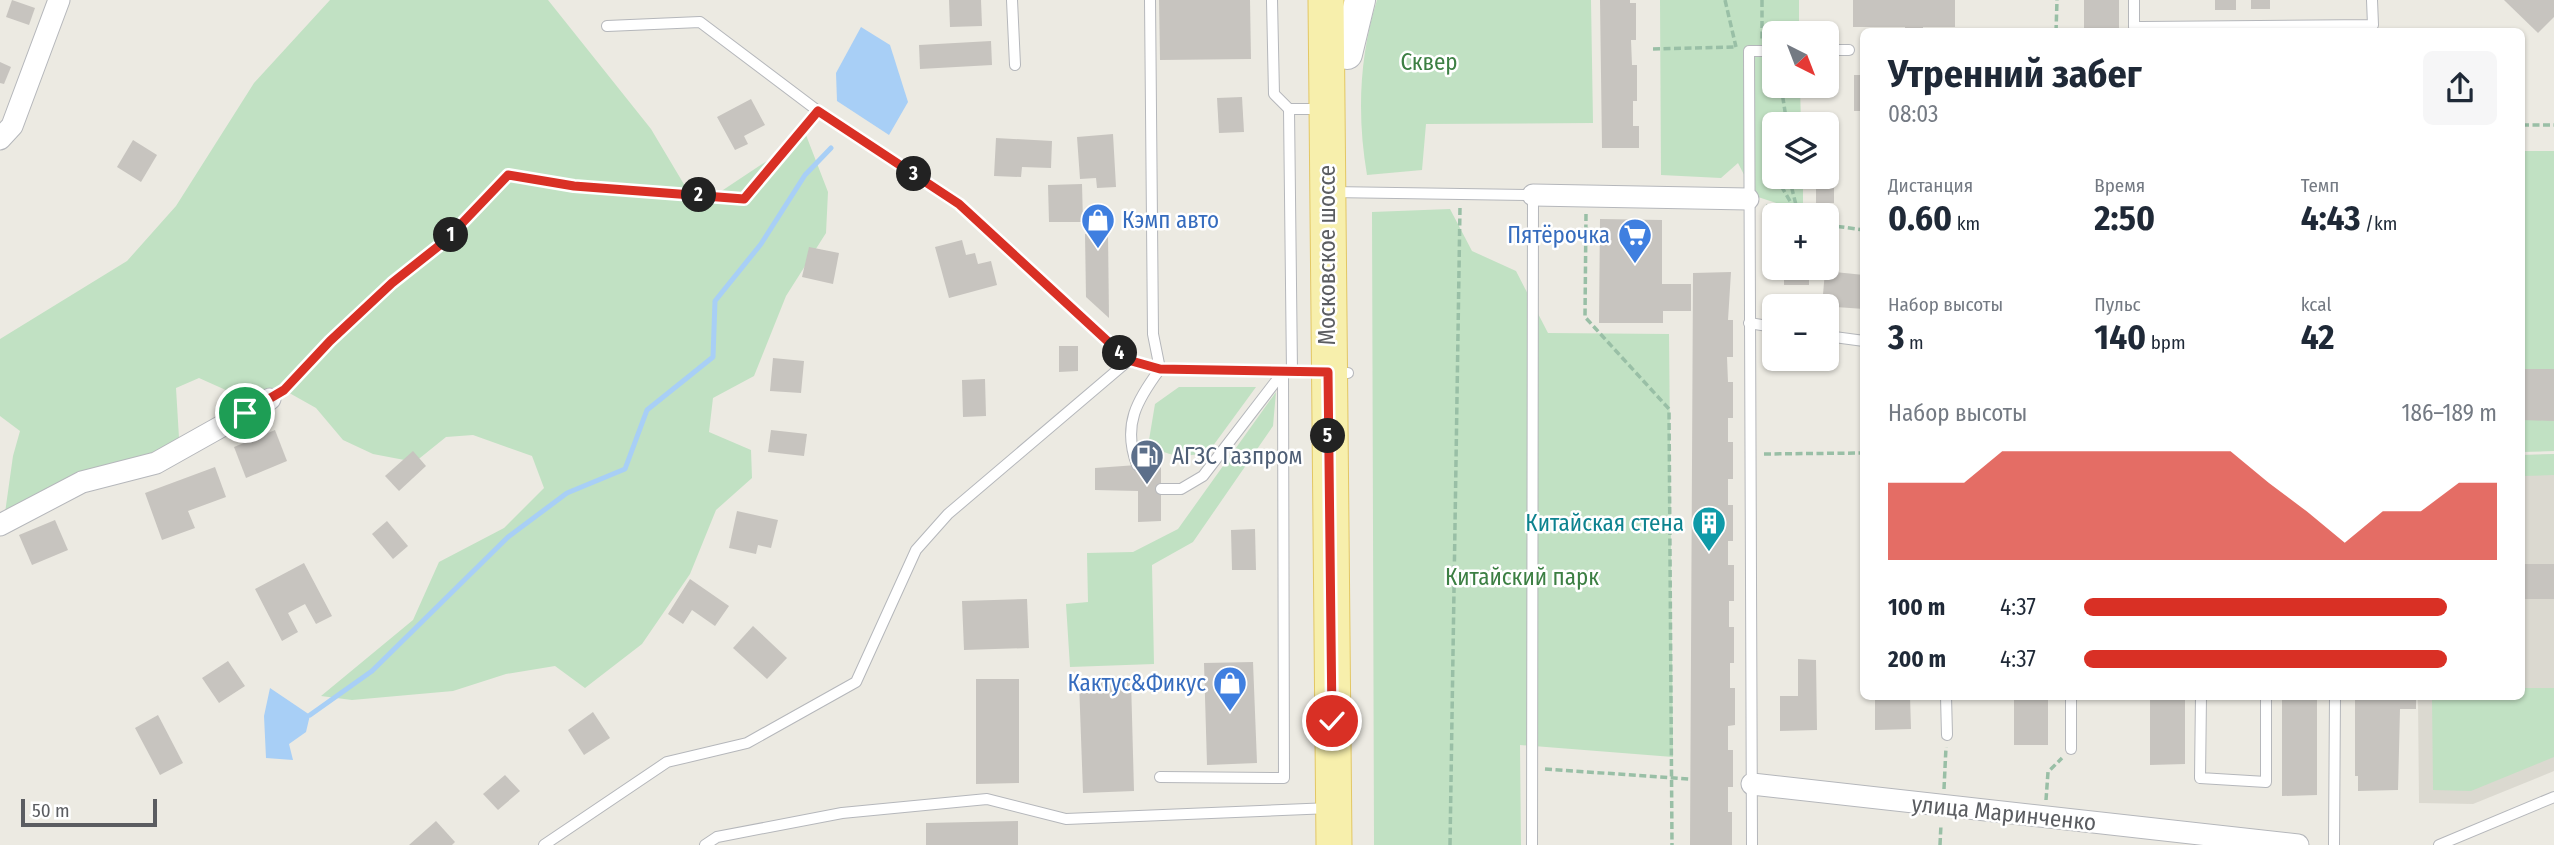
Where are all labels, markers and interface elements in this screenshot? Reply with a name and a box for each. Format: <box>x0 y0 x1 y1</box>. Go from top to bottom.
north arrow <box>1762 21 1839 98</box>
map controls <box>1762 21 1839 371</box>
park label: Сквер <box>1400 48 1458 76</box>
text: Утренний забег <box>1888 51 2142 97</box>
button: share <box>2423 51 2497 125</box>
text: 08:03 <box>1888 100 1939 128</box>
button: layers <box>1762 112 1839 189</box>
pin: 3 <box>897 156 932 192</box>
text: 3 <box>909 162 918 185</box>
street label: Московское шоссе <box>1313 165 1341 345</box>
text: Дистанция <box>1888 174 1973 197</box>
text: Время <box>2094 174 2145 197</box>
text: Темп <box>2301 174 2339 197</box>
pin: 2 <box>682 178 716 212</box>
text: 2 <box>694 183 703 206</box>
text: 0.60 <box>1888 197 1952 239</box>
text: 2:50 <box>2094 197 2155 239</box>
text: 4:43 <box>2301 197 2361 239</box>
shop icon: Кэмп авто <box>1079 201 1117 250</box>
button: + <box>1762 203 1839 280</box>
place label: Кэмп авто <box>1122 206 1219 234</box>
text: km <box>1952 212 1980 235</box>
text: /km <box>2361 212 2397 235</box>
supermarket icon: Пятёрочка <box>1616 216 1654 265</box>
pin: 1 <box>434 218 468 252</box>
place label: Пятёрочка <box>1507 221 1610 249</box>
text: 1 <box>446 223 455 246</box>
text: Набор высоты <box>1888 293 2003 316</box>
text: Пульс <box>2094 293 2141 316</box>
text: kcal <box>2301 293 2331 316</box>
button: − <box>1762 294 1839 371</box>
text: 3 <box>1888 316 1905 358</box>
text: 140 <box>2094 316 2146 358</box>
text: 42 <box>2301 316 2334 358</box>
text: m <box>1905 331 1924 354</box>
text: bpm <box>2146 331 2186 354</box>
pin: 4 <box>1102 336 1138 370</box>
text: 4 <box>1115 341 1124 364</box>
pin <box>215 383 275 443</box>
icon: arrive <box>226 394 264 432</box>
text: Набор высоты <box>1888 399 2027 427</box>
text: 186–189 m <box>2401 399 2497 427</box>
pin: 5 <box>1310 418 1346 453</box>
text: 5 <box>1323 424 1332 447</box>
fuel station icon: АГЗС Газпром <box>1128 437 1166 486</box>
place label: АГЗС Газпром <box>1172 442 1303 470</box>
building icon: Китайская стена <box>1690 504 1728 553</box>
place label: Китайская стена <box>1525 509 1684 537</box>
park label: Китайский парк <box>1445 563 1599 591</box>
text: 100 m <box>1888 593 1945 621</box>
text: 4:37 <box>2000 593 2036 621</box>
text: 200 m <box>1888 645 1946 673</box>
text: 4:37 <box>2000 645 2036 673</box>
shop icon: Кактус&Фикус <box>1211 664 1249 713</box>
place label: Кактус&Фикус <box>1067 669 1206 697</box>
pin <box>1302 691 1362 751</box>
icon: check <box>1313 702 1351 740</box>
street label: улица Маринченко <box>1910 789 2098 837</box>
scale bar <box>21 796 158 828</box>
text: 50 m <box>32 799 70 822</box>

